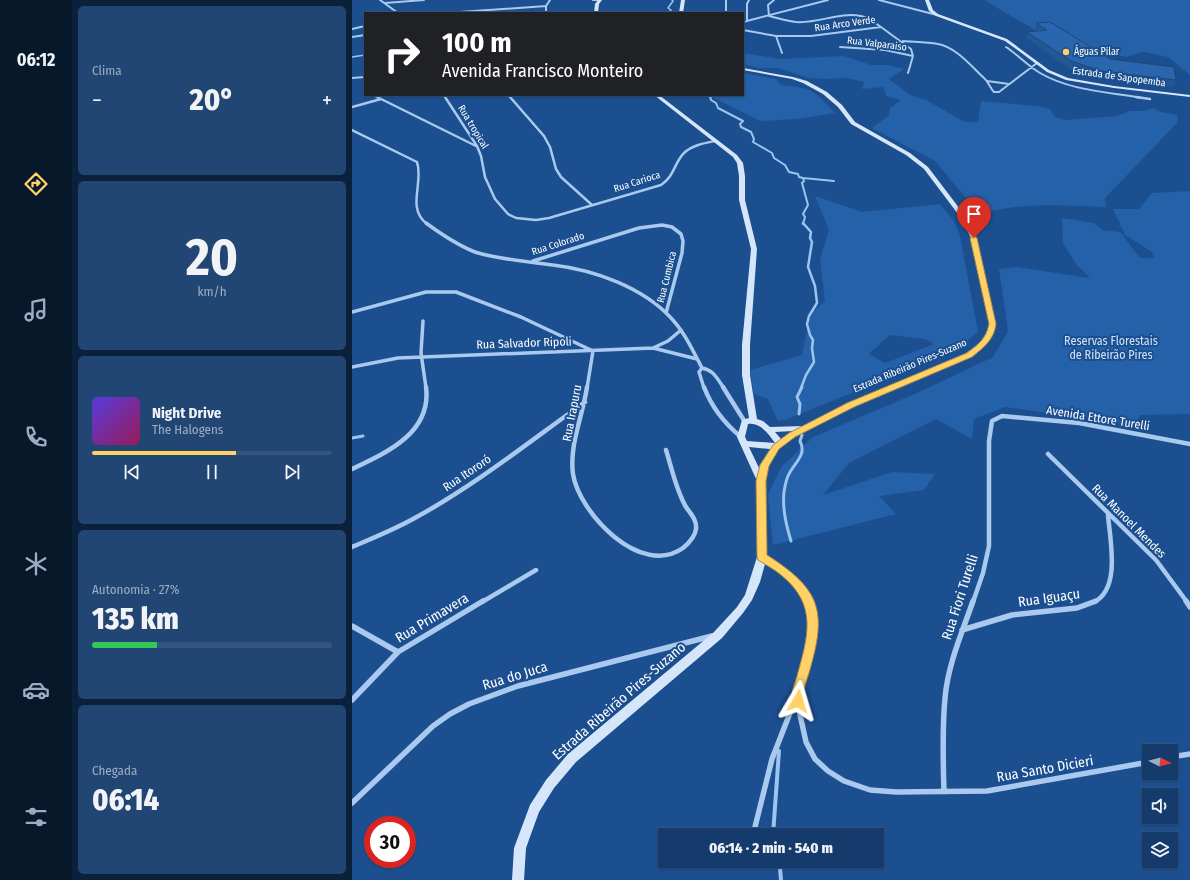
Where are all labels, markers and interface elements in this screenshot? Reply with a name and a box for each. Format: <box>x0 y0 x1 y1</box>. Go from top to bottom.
street label: Rua Arco Verde <box>814 14 876 34</box>
text: 100 m <box>442 26 512 59</box>
icon: right <box>376 28 428 80</box>
street label: Rua Valparaiso <box>846 34 908 54</box>
place label: Águas Pilar <box>1074 44 1120 58</box>
marker: Águas Pilar <box>1061 47 1071 57</box>
text: 06:12 <box>17 49 55 71</box>
text: Avenida Francisco Monteiro <box>442 60 643 82</box>
text: Clima <box>92 63 122 78</box>
street label: Estrada de Sapopemba <box>1072 65 1166 89</box>
text: 20° <box>190 82 234 118</box>
text: − <box>92 87 102 114</box>
text: + <box>322 87 332 114</box>
street label: Rua tropical <box>455 103 491 151</box>
street label: Rua Carioca <box>612 169 662 195</box>
icon: directions <box>22 170 50 198</box>
pin <box>957 197 991 238</box>
icon: arrive <box>963 203 985 225</box>
text: 20 <box>186 226 238 289</box>
street label: Rua Colorado <box>530 230 586 258</box>
street label: Rua Cumbica <box>655 250 679 304</box>
text: km/h <box>198 284 227 299</box>
icon: music <box>22 296 50 324</box>
street label: Rua Salvador Ripoli <box>476 334 572 352</box>
park label: Reservas Florestais de Ribeirão Pires <box>1064 334 1158 362</box>
street label: Estrada Ribeirão Pires-Suzano <box>851 337 969 395</box>
street label: Rua Irapuru <box>560 383 584 443</box>
street label: Avenida Ettore Turelli <box>1045 403 1151 433</box>
text: Night Drive <box>152 404 221 422</box>
text: The Halogens <box>152 422 223 437</box>
icon: phone <box>22 423 50 451</box>
street label: Rua Itororó <box>440 452 494 494</box>
icon: previous <box>121 461 143 483</box>
icon: pause <box>201 461 223 483</box>
icon: next <box>281 461 303 483</box>
street label: Rua Manoel Mendes <box>1089 481 1169 561</box>
icon: climate <box>22 550 50 578</box>
street label: Rua Fiori Turelli <box>938 552 982 642</box>
text: Autonomia · 27% <box>92 582 180 597</box>
street label: Rua Iguaçu <box>1017 585 1081 611</box>
street label: Rua Primavera <box>392 589 472 647</box>
text: 135 km <box>92 601 179 637</box>
street label: Estrada Ribeirão Pires-Suzano <box>549 639 689 763</box>
street label: Rua do Juca <box>480 658 550 694</box>
icon: car <box>22 676 50 704</box>
position arrow <box>777 680 819 722</box>
north arrow <box>1142 744 1178 780</box>
map controls <box>1142 744 1178 868</box>
street label: Rua Santo Dicieri <box>995 752 1095 786</box>
text: Chegada <box>92 763 137 778</box>
text: 06:14 <box>92 782 159 818</box>
button: sound <box>1142 788 1178 824</box>
icon: filters <box>22 803 50 831</box>
speed limit sign: 30 <box>364 816 416 868</box>
button: layers <box>1142 832 1178 868</box>
text: 06:14 · 2 min · 540 m <box>709 839 833 857</box>

